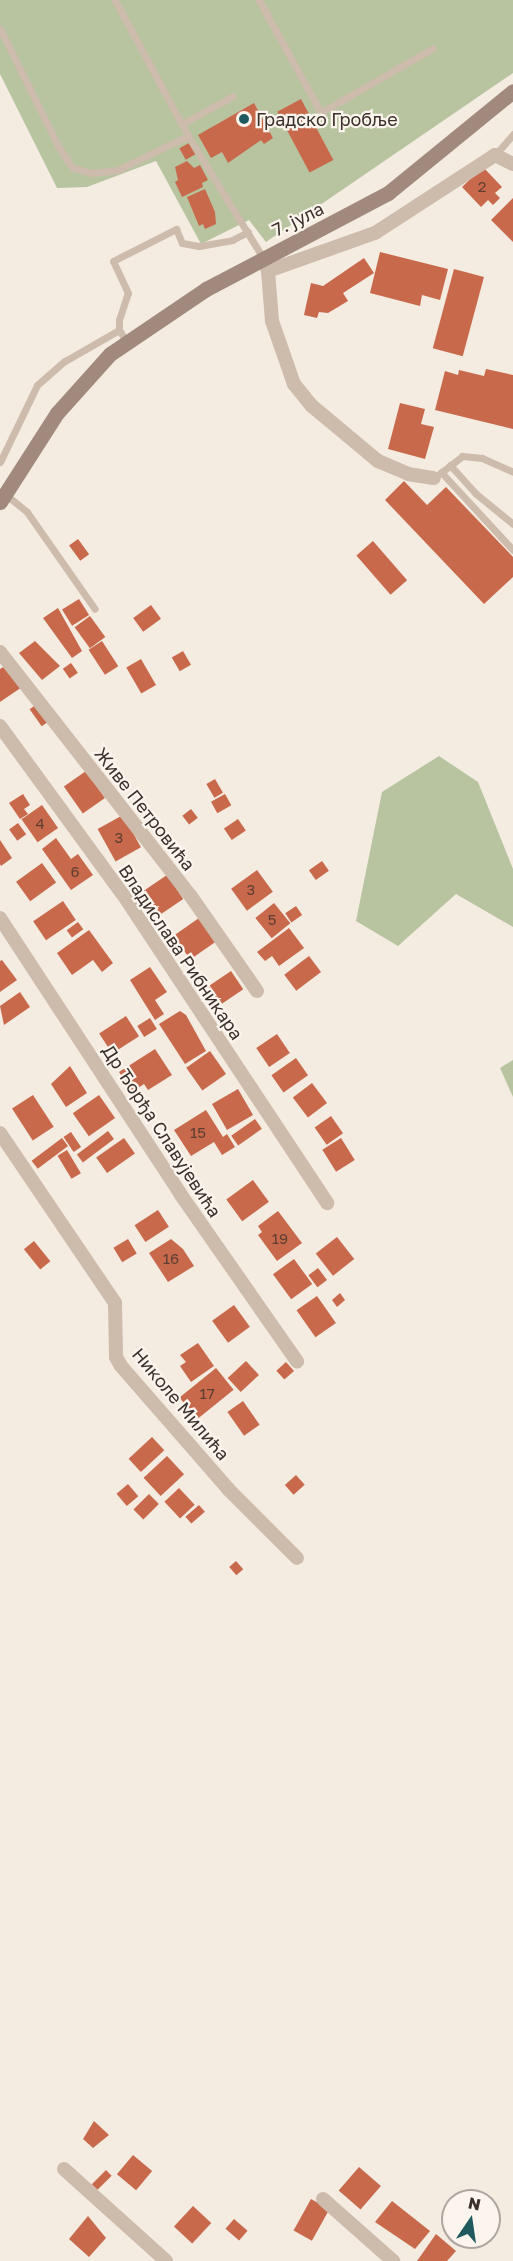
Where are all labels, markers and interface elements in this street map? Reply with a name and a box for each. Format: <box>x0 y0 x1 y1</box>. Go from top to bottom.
place label: Градско Гробље <box>256 108 398 130</box>
marker: Градско Гробље <box>237 112 251 126</box>
house number: 2 <box>478 178 486 196</box>
street label: 7. јула <box>269 197 327 241</box>
street label: Живе Петровића <box>90 743 200 875</box>
house number: 4 <box>35 815 45 833</box>
house number: 3 <box>115 829 123 847</box>
street label: Владислава Рибникара <box>114 860 248 1044</box>
house number: 6 <box>70 863 80 881</box>
house number: 3 <box>247 881 255 899</box>
house number: 5 <box>268 911 276 929</box>
street label: Др Ђорђа Славујевића <box>98 1041 226 1221</box>
house number: 15 <box>190 1124 206 1142</box>
house number: 19 <box>272 1230 288 1248</box>
house number: 16 <box>163 1250 179 1268</box>
street label: Николе Милића <box>128 1343 234 1465</box>
house number: 17 <box>199 1385 215 1403</box>
north arrow <box>441 2189 501 2249</box>
text: N <box>466 2192 483 2215</box>

